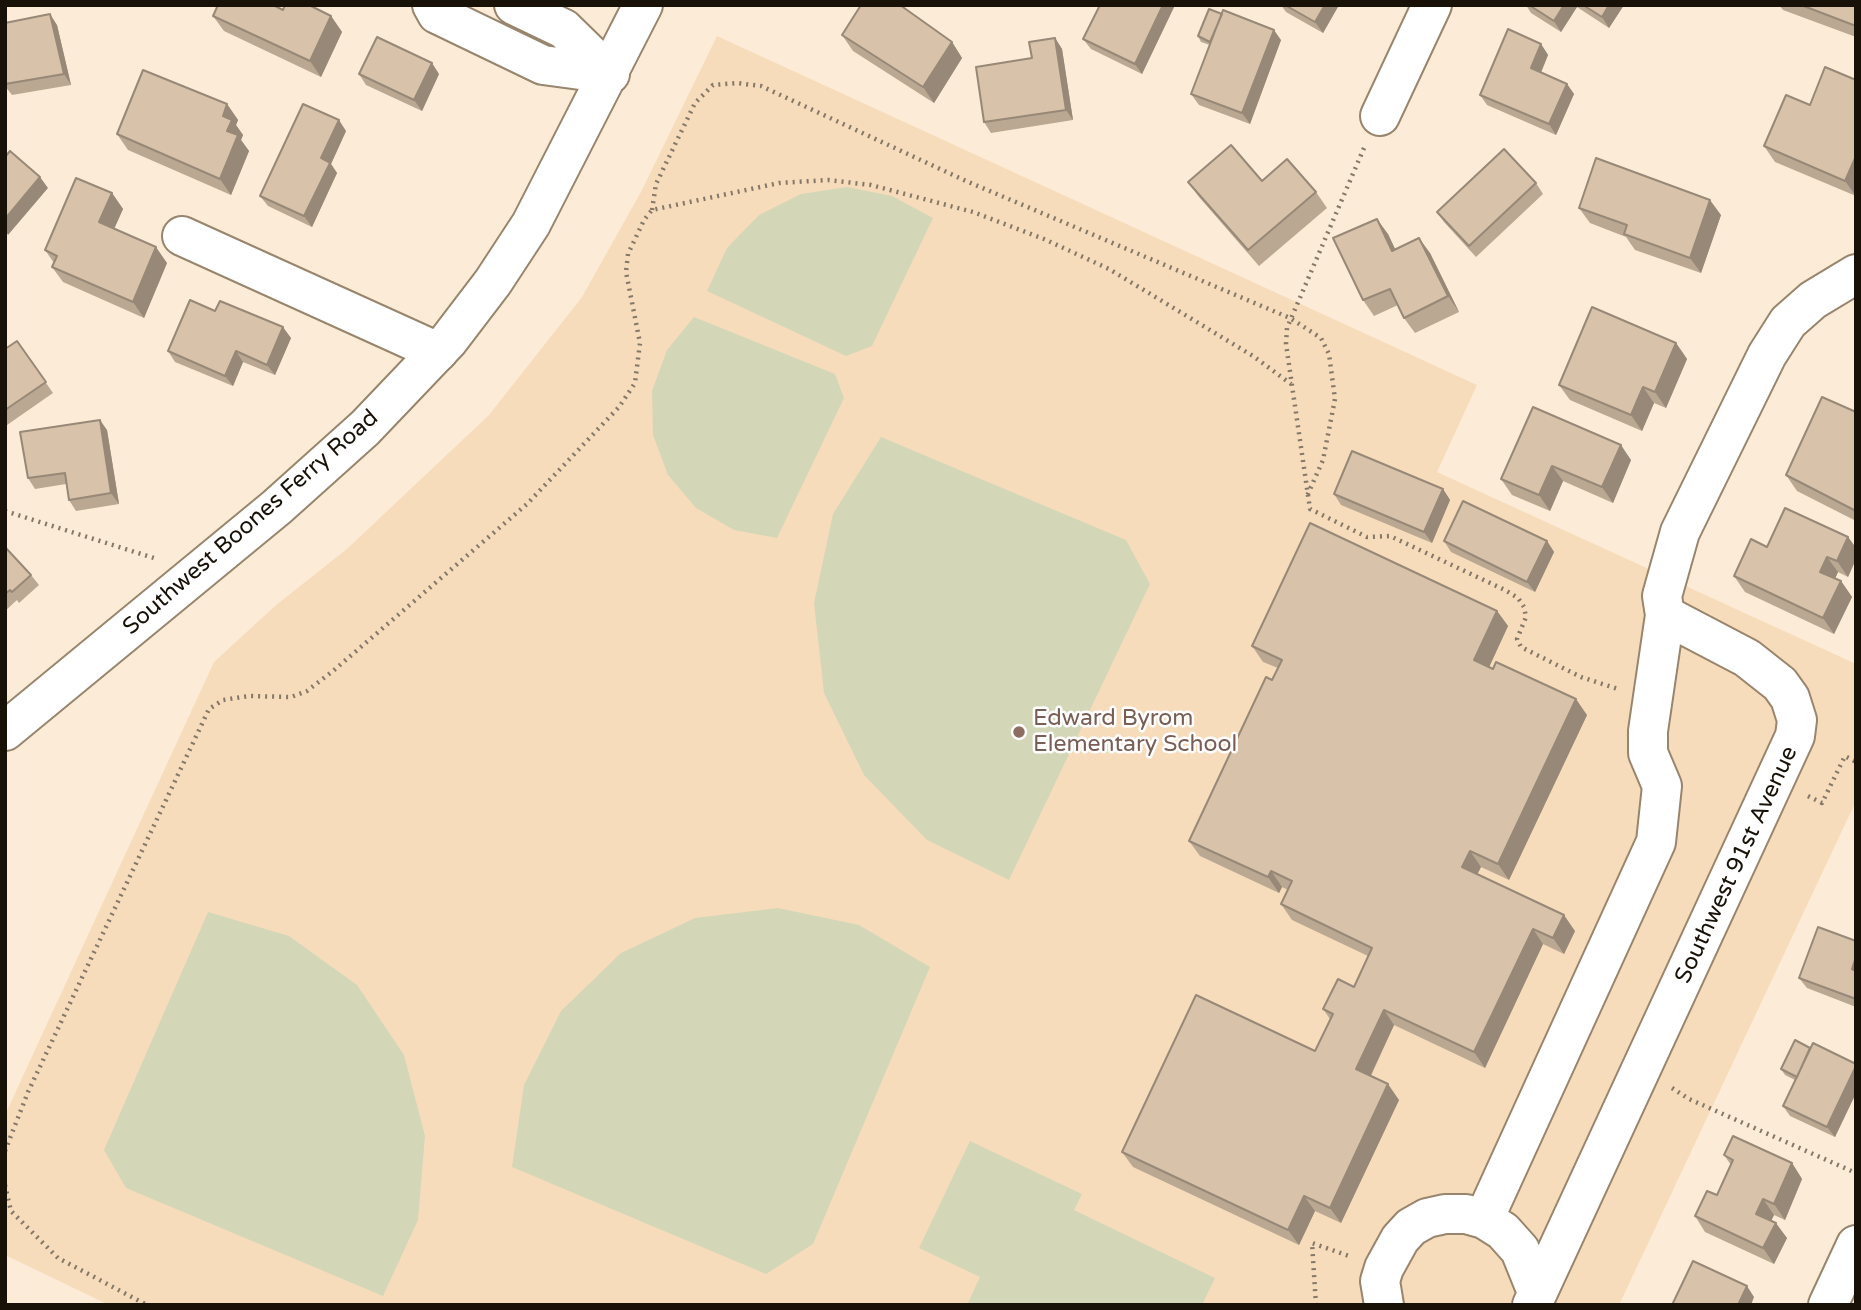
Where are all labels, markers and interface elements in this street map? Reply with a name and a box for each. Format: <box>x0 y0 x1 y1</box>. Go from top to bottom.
street label: Southwest Boones Ferry Road <box>118 405 384 641</box>
place label: Edward Byrom Elementary School <box>1033 705 1237 759</box>
marker: Edward Byrom Elementary School <box>1011 724 1027 740</box>
street label: Southwest 91st Avenue <box>1670 742 1804 988</box>

